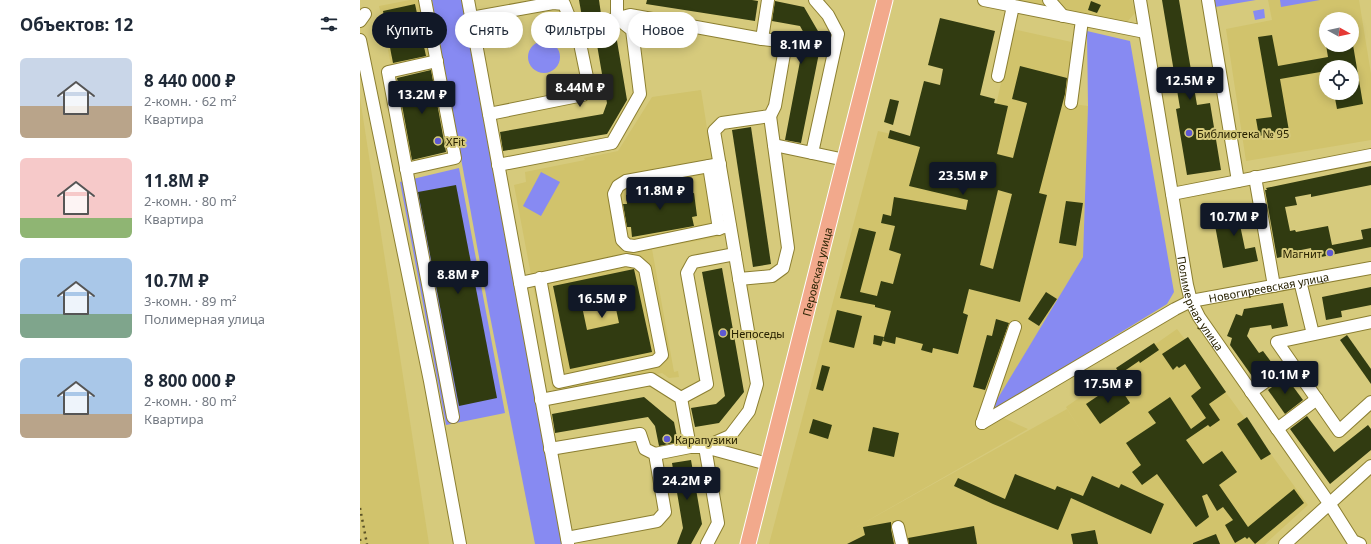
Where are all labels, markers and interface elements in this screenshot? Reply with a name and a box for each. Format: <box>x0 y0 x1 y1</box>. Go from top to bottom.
chip: Купить <box>372 12 447 48</box>
chip: Снять <box>455 12 523 48</box>
chip: Фильтры <box>531 12 620 48</box>
chip: Новое <box>628 12 698 48</box>
north arrow <box>1319 12 1359 52</box>
map controls <box>1319 12 1359 100</box>
text: Объектов: 12 <box>20 13 133 36</box>
icon: filters <box>318 13 340 35</box>
pin: 8.1M ₽ <box>768 31 834 65</box>
text: 8.1M ₽ <box>780 35 822 53</box>
button: locate <box>1319 60 1359 100</box>
pin: 12.5M ₽ <box>1153 67 1227 101</box>
text: 8 440 000 ₽ <box>144 69 236 92</box>
text: 12.5M ₽ <box>1165 71 1215 89</box>
icon: home <box>52 74 100 122</box>
pin: 8.44M ₽ <box>543 74 617 108</box>
text: 8.44M ₽ <box>555 78 605 96</box>
pin: 13.2M ₽ <box>385 81 459 115</box>
text: 13.2M ₽ <box>397 85 447 103</box>
text: 2-комн. · 62 m² <box>144 92 237 110</box>
text: Квартира <box>144 110 204 128</box>
place label: Библиотека № 95 <box>1197 126 1289 141</box>
marker: Библиотека № 95 <box>1184 128 1194 138</box>
place label: XFit <box>446 134 465 149</box>
marker: XFit <box>433 136 443 146</box>
pin: 23.5M ₽ <box>926 162 1000 196</box>
text: 23.5M ₽ <box>938 166 988 184</box>
text: 11.8M ₽ <box>144 169 209 192</box>
icon: home <box>52 174 100 222</box>
pin: 11.8M ₽ <box>623 177 697 211</box>
text: 11.8M ₽ <box>635 181 685 199</box>
text: 2-комн. · 80 m² <box>144 192 237 210</box>
pin: 10.7M ₽ <box>1197 203 1271 237</box>
text: 10.7M ₽ <box>1209 207 1259 225</box>
text: Квартира <box>144 210 204 228</box>
street label: Перовская улица <box>798 225 835 318</box>
place label: Магнит <box>1282 246 1322 261</box>
marker: Магнит <box>1325 248 1335 258</box>
street label: Полимерная улица <box>1175 255 1228 353</box>
pin: 8.8M ₽ <box>425 261 491 295</box>
text: 8.8M ₽ <box>437 265 479 283</box>
street label: Новогиреевская улица <box>1207 268 1330 305</box>
text: 10.7M ₽ <box>144 269 209 292</box>
icon: home <box>52 274 100 322</box>
pin: 16.5M ₽ <box>565 285 639 319</box>
text: 16.5M ₽ <box>577 289 627 307</box>
text: 3-комн. · 89 m² <box>144 292 237 310</box>
text: Полимерная улица <box>144 310 265 328</box>
place label: Непоседы <box>731 326 785 341</box>
marker: Непоседы <box>718 328 728 338</box>
pin: 10.1M ₽ <box>1248 361 1322 395</box>
text: 10.1M ₽ <box>1260 365 1310 383</box>
text: 8 800 000 ₽ <box>144 369 236 392</box>
pin: 17.5M ₽ <box>1071 370 1145 404</box>
icon: home <box>52 374 100 422</box>
text: 17.5M ₽ <box>1083 374 1133 392</box>
text: 2-комн. · 80 m² <box>144 392 237 410</box>
text: Квартира <box>144 410 204 428</box>
place label: Карапузики <box>675 432 738 447</box>
marker: Карапузики <box>662 434 672 444</box>
pin: 24.2M ₽ <box>650 467 724 501</box>
text: 24.2M ₽ <box>662 471 712 489</box>

